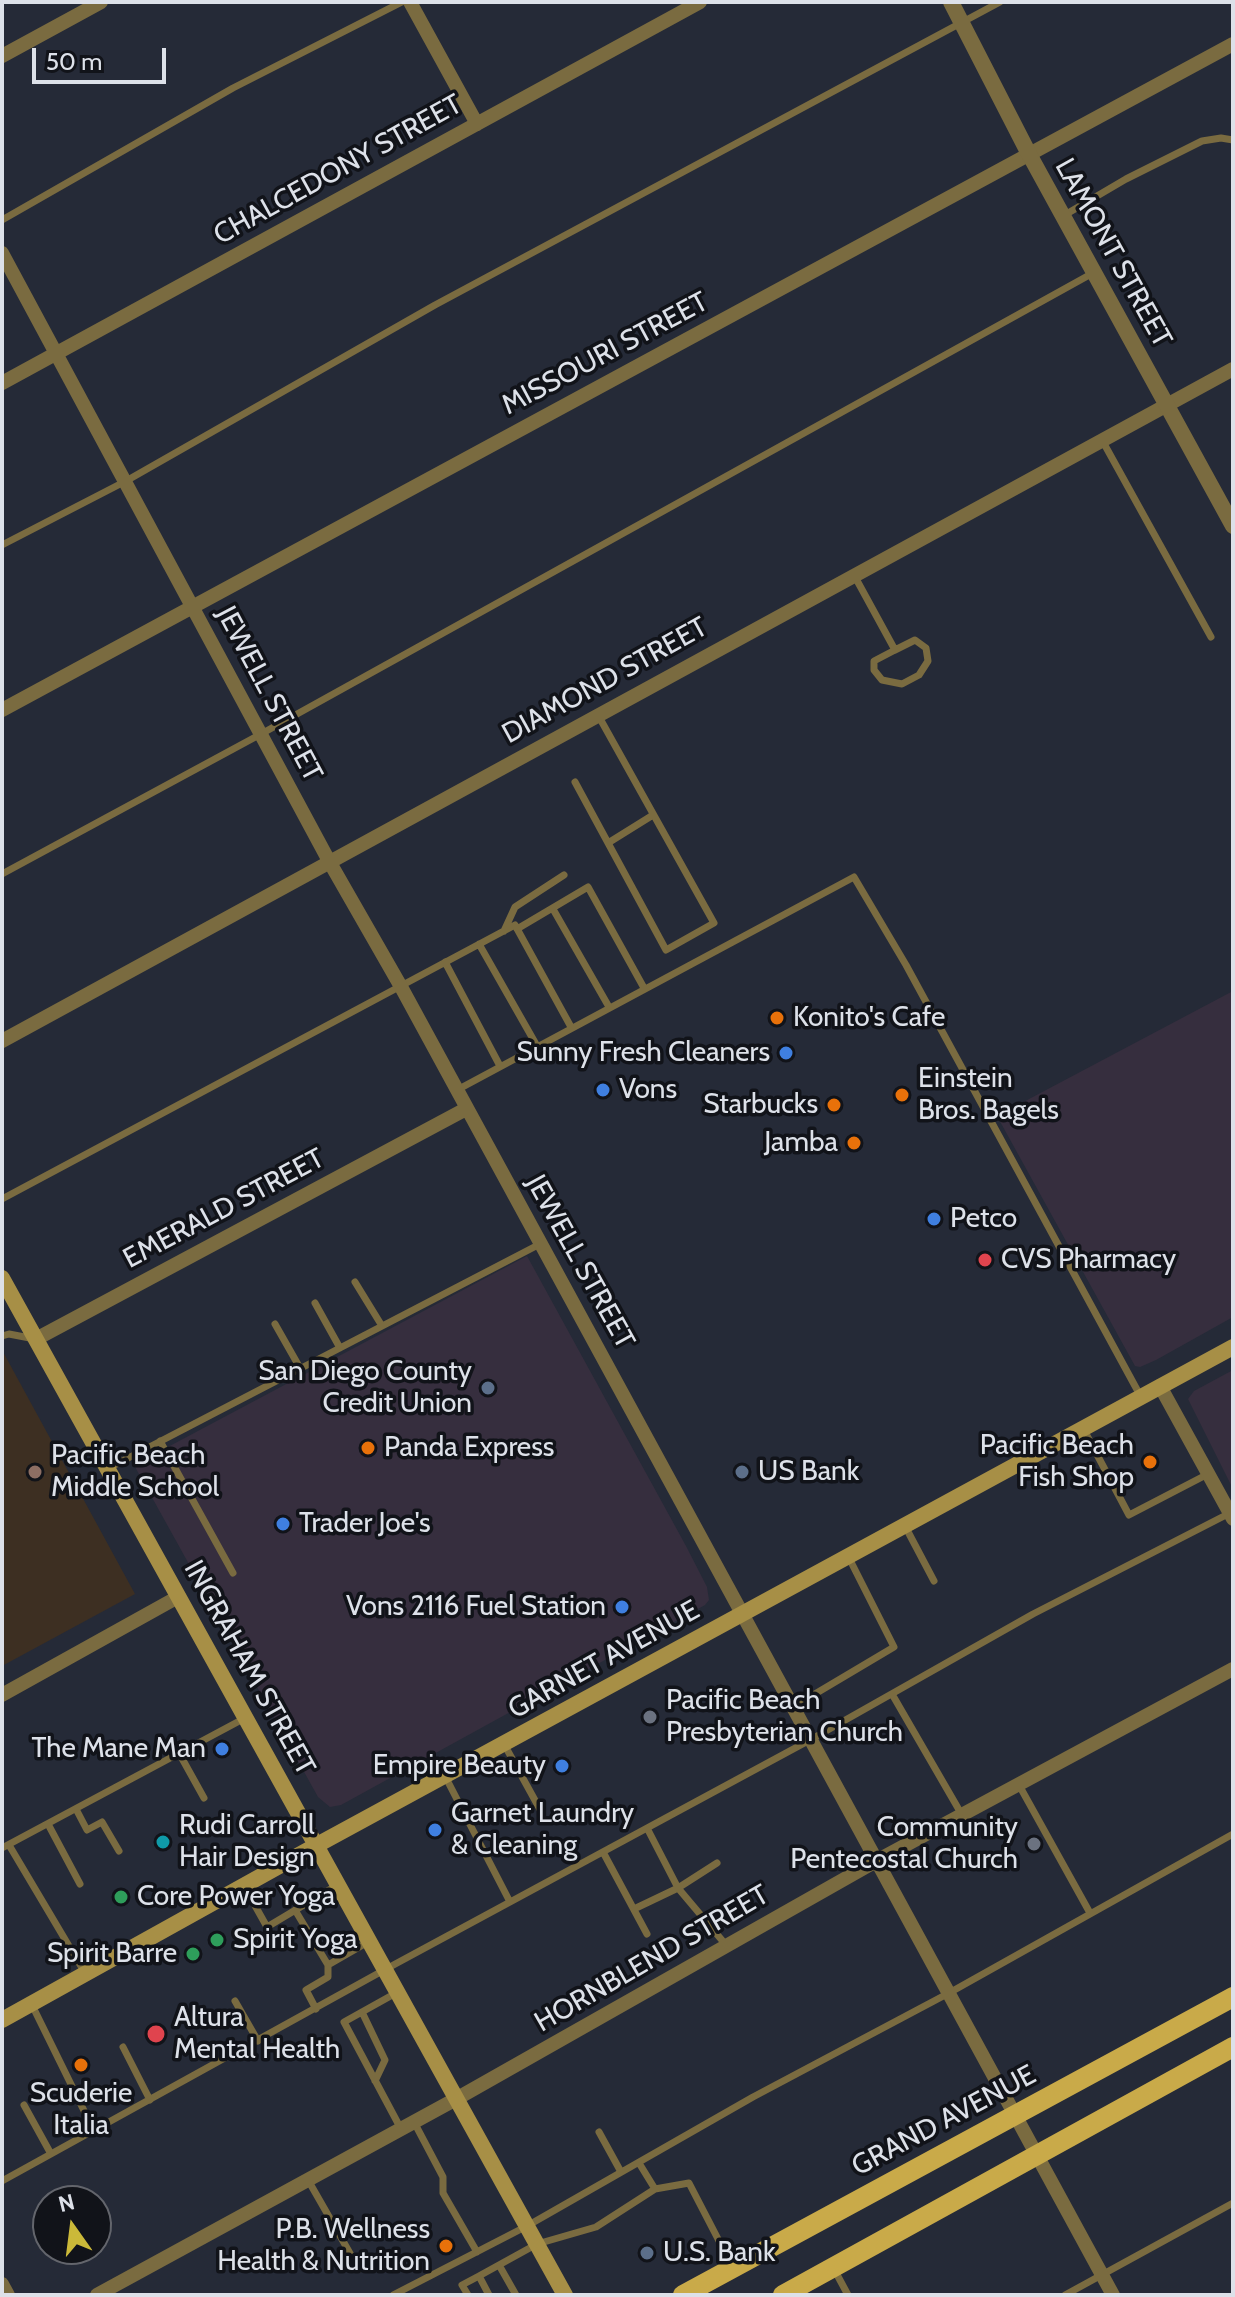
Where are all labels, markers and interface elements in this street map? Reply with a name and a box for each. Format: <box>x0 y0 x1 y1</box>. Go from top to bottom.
scale bar <box>36 32 170 82</box>
text: 50 m <box>46 47 102 76</box>
street label: CHALCEDONY STREET <box>208 88 468 252</box>
street label: LAMONT STREET <box>1047 153 1179 353</box>
street label: MISSOURI STREET <box>496 285 714 423</box>
street label: JEWELL STREET <box>209 601 329 787</box>
street label: DIAMOND STREET <box>497 611 713 751</box>
place label: Konito's Cafe <box>793 1001 945 1035</box>
marker: Konito's Cafe <box>768 1009 786 1027</box>
place label: Sunny Fresh Cleaners <box>517 1036 770 1070</box>
marker: Sunny Fresh Cleaners <box>777 1044 795 1062</box>
place label: Einstein Bros. Bagels <box>918 1062 1059 1128</box>
place label: Vons <box>619 1073 677 1107</box>
marker: Vons <box>594 1081 612 1099</box>
marker: Einstein Bros. Bagels <box>893 1086 911 1104</box>
place label: Starbucks <box>703 1088 818 1122</box>
marker: Starbucks <box>825 1096 843 1114</box>
place label: Jamba <box>764 1126 838 1160</box>
marker: Jamba <box>845 1134 863 1152</box>
street label: EMERALD STREET <box>118 1142 330 1276</box>
street label: JEWELL STREET <box>518 1169 642 1355</box>
place label: Petco <box>950 1202 1017 1236</box>
marker: Petco <box>925 1210 943 1228</box>
place label: CVS Pharmacy <box>1001 1243 1176 1277</box>
marker: CVS Pharmacy <box>976 1251 994 1269</box>
place label: San Diego County Credit Union <box>258 1355 472 1421</box>
marker: San Diego County Credit Union <box>479 1379 497 1397</box>
place label: Pacific Beach Fish Shop <box>980 1429 1134 1495</box>
place label: Panda Express <box>384 1431 554 1465</box>
place label: Pacific Beach Middle School <box>51 1439 219 1505</box>
marker: Panda Express <box>359 1439 377 1457</box>
marker: Pacific Beach Fish Shop <box>1141 1453 1159 1471</box>
place label: US Bank <box>758 1455 859 1489</box>
marker: Pacific Beach Middle School <box>26 1463 44 1481</box>
marker: US Bank <box>733 1463 751 1481</box>
place label: Trader Joe's <box>299 1507 431 1541</box>
marker: Trader Joe's <box>274 1515 292 1533</box>
street label: INGRAHAM STREET <box>176 1555 322 1781</box>
place label: Vons 2116 Fuel Station <box>346 1590 606 1624</box>
street label: GARNET AVENUE <box>503 1594 705 1726</box>
marker: Vons 2116 Fuel Station <box>613 1598 631 1616</box>
place label: Pacific Beach Presbyterian Church <box>666 1684 903 1750</box>
marker: Pacific Beach Presbyterian Church <box>641 1708 659 1726</box>
place label: The Mane Man <box>31 1732 206 1766</box>
marker: The Mane Man <box>213 1740 231 1758</box>
place label: Empire Beauty <box>373 1749 546 1783</box>
marker: Empire Beauty <box>553 1757 571 1775</box>
place label: Garnet Laundry & Cleaning <box>451 1797 634 1863</box>
place label: Rudi Carroll Hair Design <box>179 1809 315 1875</box>
place label: Community Pentecostal Church <box>790 1811 1018 1877</box>
marker: Garnet Laundry & Cleaning <box>426 1821 444 1839</box>
marker: Rudi Carroll Hair Design <box>154 1833 172 1851</box>
marker: Community Pentecostal Church <box>1025 1835 1043 1853</box>
street label: HORNBLEND STREET <box>529 1878 775 2040</box>
place label: Core Power Yoga <box>137 1880 335 1914</box>
marker: Core Power Yoga <box>112 1888 130 1906</box>
place label: Spirit Yoga <box>233 1923 358 1957</box>
marker: Spirit Yoga <box>208 1931 226 1949</box>
place label: Spirit Barre <box>47 1937 177 1971</box>
marker: Spirit Barre <box>184 1945 202 1963</box>
place label: Altura Mental Health <box>174 2001 340 2067</box>
marker: Altura Mental Health <box>145 2023 167 2045</box>
marker: Scuderie Italia <box>72 2056 90 2074</box>
street label: GRAND AVENUE <box>846 2058 1042 2184</box>
place label: Scuderie Italia <box>30 2077 132 2143</box>
north arrow <box>32 2185 112 2265</box>
text: N <box>56 2188 77 2218</box>
place label: P.B. Wellness Health & Nutrition <box>217 2213 430 2279</box>
place label: U.S. Bank <box>663 2236 776 2270</box>
marker: P.B. Wellness Health & Nutrition <box>437 2237 455 2255</box>
marker: U.S. Bank <box>638 2244 656 2262</box>

